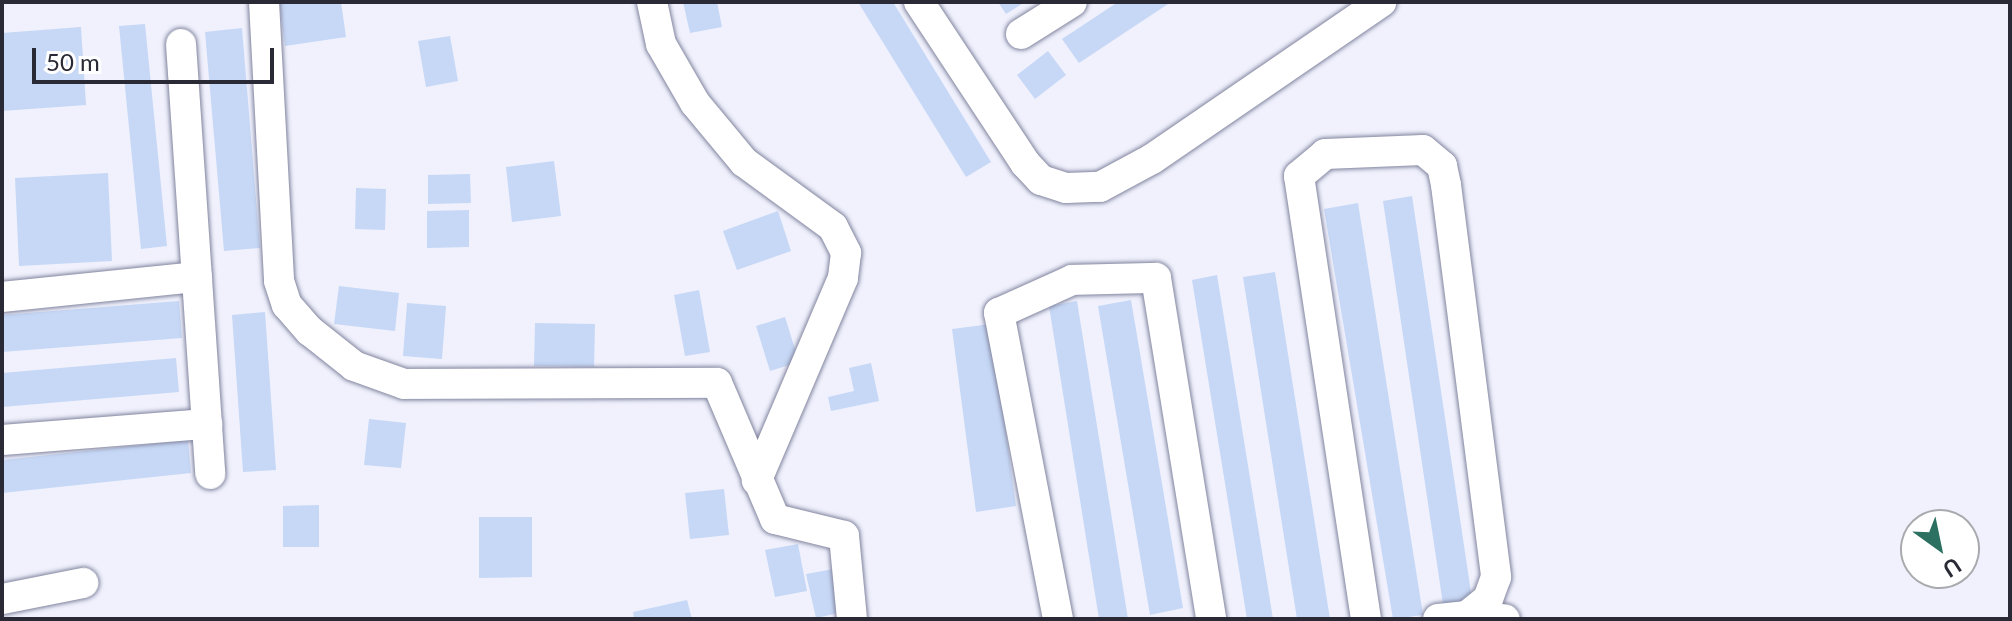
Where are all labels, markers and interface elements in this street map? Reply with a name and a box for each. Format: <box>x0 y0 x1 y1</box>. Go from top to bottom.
scale bar <box>36 32 278 82</box>
text: 50 m <box>46 47 100 76</box>
north arrow <box>1900 509 1980 589</box>
text: U <box>1938 552 1966 584</box>

